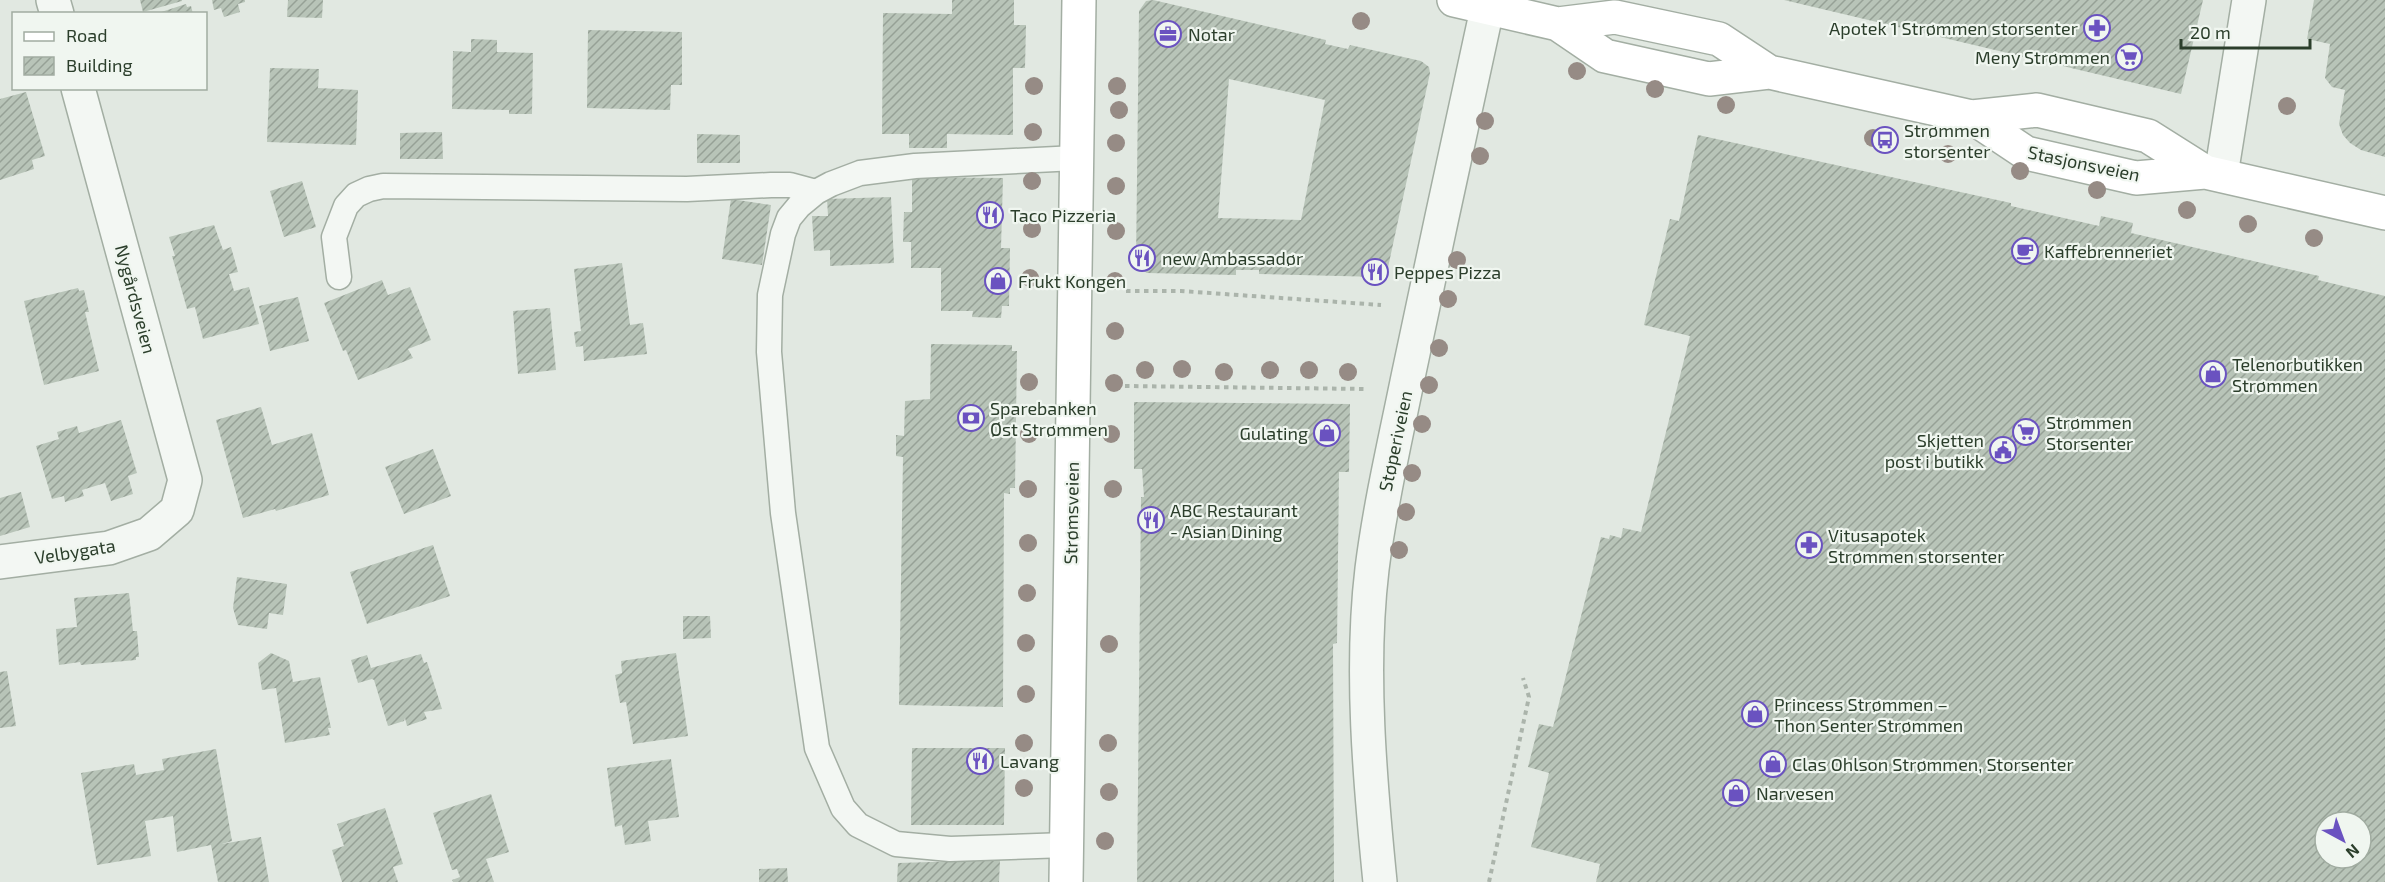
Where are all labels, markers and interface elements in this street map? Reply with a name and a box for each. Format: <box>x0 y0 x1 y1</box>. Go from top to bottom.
legend <box>12 12 207 90</box>
scale bar <box>2181 12 2310 50</box>
pharmacy icon: Apotek 1 Strømmen storsenter <box>2082 13 2112 43</box>
place label: Apotek 1 Strømmen storsenter <box>1829 17 2078 39</box>
office icon: Notar <box>1153 19 1183 49</box>
text: 20 m <box>2190 21 2231 43</box>
place label: Notar <box>1188 23 1235 45</box>
text: Road <box>66 24 107 46</box>
supermarket icon: Meny Strømmen <box>2114 42 2144 72</box>
place label: Meny Strømmen <box>1975 46 2110 68</box>
text: Building <box>66 54 133 76</box>
place label: Strømmen storsenter <box>1904 119 1990 162</box>
bus stop icon: Strømmen storsenter <box>1870 125 1900 155</box>
street label: Stasjonsveien <box>2026 140 2142 186</box>
restaurant icon: Taco Pizzeria <box>975 200 1005 230</box>
place label: Taco Pizzeria <box>1010 204 1116 226</box>
cafe icon: Kaffebrenneriet <box>2010 236 2040 266</box>
place label: Kaffebrenneriet <box>2044 240 2173 262</box>
street label: Nygårdsveien <box>111 242 161 356</box>
restaurant icon: new Ambassadør <box>1127 243 1157 273</box>
place label: new Ambassadør <box>1162 247 1303 269</box>
restaurant icon: Peppes Pizza <box>1360 257 1390 287</box>
place label: Peppes Pizza <box>1394 261 1501 283</box>
shop icon: Frukt Kongen <box>983 266 1013 296</box>
place label: Frukt Kongen <box>1018 270 1126 292</box>
place label: Telenorbutikken Strømmen <box>2232 353 2363 396</box>
shop icon: Telenorbutikken Strømmen <box>2198 359 2228 389</box>
street label: Støperiveien <box>1374 389 1416 493</box>
place label: Sparebanken Øst Strømmen <box>990 397 1108 440</box>
bank icon: Sparebanken Øst Strømmen <box>956 403 986 433</box>
place label: Strømmen Storsenter <box>2046 411 2133 454</box>
supermarket icon: Strømmen Storsenter <box>2011 417 2041 447</box>
shop icon: Gulating <box>1312 418 1342 448</box>
place label: Gulating <box>1239 422 1308 444</box>
place label: Skjetten post i butikk <box>1885 429 1984 472</box>
public building icon: Skjetten post i butikk <box>1988 435 2018 465</box>
street label: Strømsveien <box>1059 461 1083 565</box>
place label: ABC Restaurant - Asian Dining <box>1170 499 1298 542</box>
restaurant icon: ABC Restaurant - Asian Dining <box>1136 505 1166 535</box>
place label: Vitusapotek Strømmen storsenter <box>1828 524 2004 567</box>
pharmacy icon: Vitusapotek Strømmen storsenter <box>1794 530 1824 560</box>
street label: Velbygata <box>33 534 117 568</box>
place label: Princess Strømmen – Thon Senter Strømmen <box>1774 693 1963 736</box>
shop icon: Princess Strømmen – Thon Senter Strømmen <box>1740 699 1770 729</box>
restaurant icon: Lavang <box>965 746 995 776</box>
shop icon: Clas Ohlson Strømmen, Storsenter <box>1758 749 1788 779</box>
place label: Lavang <box>1000 750 1059 772</box>
place label: Clas Ohlson Strømmen, Storsenter <box>1792 753 2074 775</box>
shop icon: Narvesen <box>1721 778 1751 808</box>
place label: Narvesen <box>1756 782 1834 804</box>
north arrow <box>2313 810 2373 870</box>
text: N <box>2343 841 2364 863</box>

